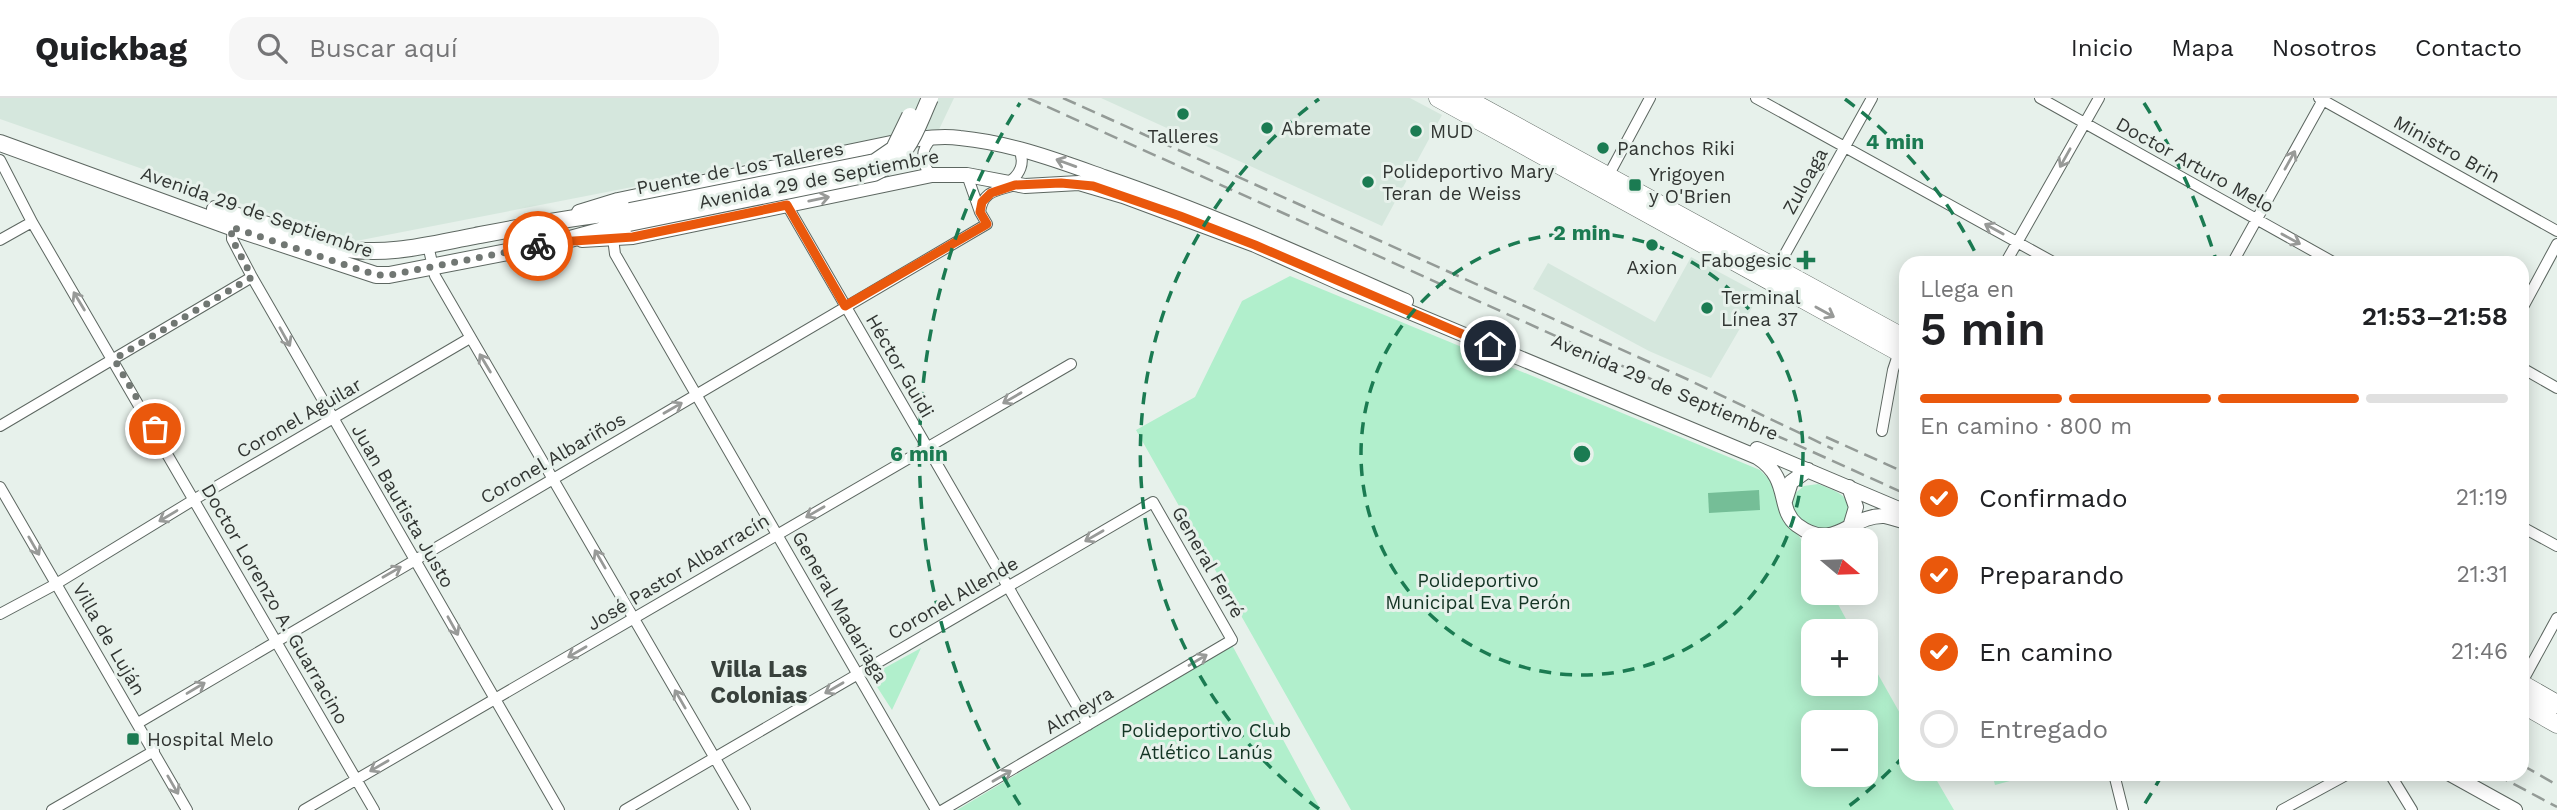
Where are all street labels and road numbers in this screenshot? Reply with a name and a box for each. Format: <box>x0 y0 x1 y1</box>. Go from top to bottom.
street label: Ministro Brin <box>2390 110 2504 188</box>
street label: Doctor Arturo Melo <box>2112 112 2278 218</box>
street label: Puente de Los Talleres <box>635 137 845 199</box>
street label: Avenida 29 de Septiembre <box>697 144 941 214</box>
street label: Zuloaga <box>1777 144 1833 218</box>
street label: Avenida 29 de Septiembre <box>138 161 376 263</box>
street label: Héctor Guidi <box>861 310 939 422</box>
street label: Avenida 29 de Septiembre <box>1548 329 1782 445</box>
street label: Coronel Aguilar <box>232 373 366 463</box>
street label: Coronel Albariños <box>476 407 630 509</box>
street label: Juan Bautista Justo <box>347 420 459 592</box>
street label: Doctor Lorenzo A. Guarracino <box>197 480 353 728</box>
street label: General Ferré <box>1167 502 1249 622</box>
street label: José Pastor Albarracín <box>583 508 773 636</box>
street label: General Madariaga <box>787 527 893 687</box>
street label: Coronel Allende <box>884 551 1022 645</box>
street label: Villa de Luján <box>68 579 150 699</box>
street label: Almeyra <box>1041 681 1117 739</box>

